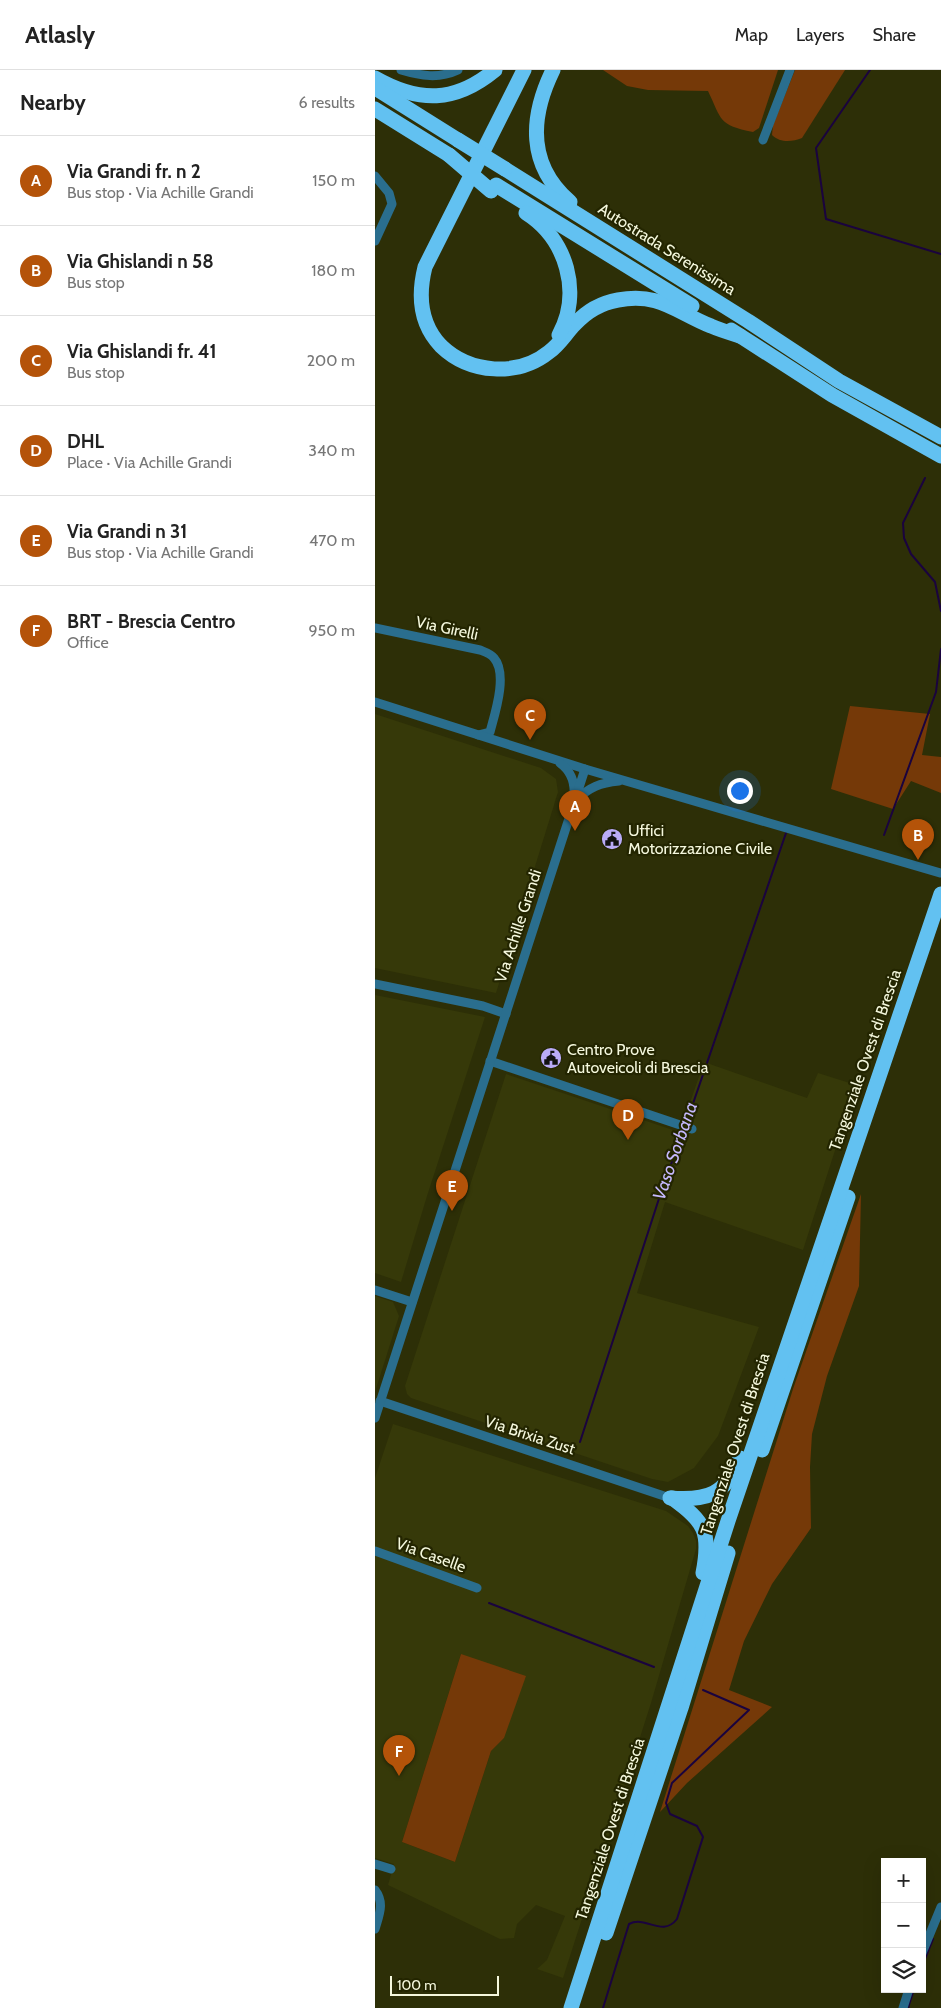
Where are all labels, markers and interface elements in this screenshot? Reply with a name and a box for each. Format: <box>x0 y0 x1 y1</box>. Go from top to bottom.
text: Atlasly <box>25 20 95 49</box>
text: Map <box>735 24 768 46</box>
text: Layers <box>796 24 845 46</box>
text: Share <box>873 24 916 46</box>
text: Nearby <box>20 90 86 115</box>
text: 6 results <box>299 93 355 112</box>
text: Via Grandi fr. n 2 <box>67 160 201 183</box>
text: A <box>31 171 41 190</box>
text: 150 m <box>312 171 355 190</box>
text: Bus stop · Via Achille Grandi <box>67 183 254 202</box>
street label: Autostrada Serenissima <box>595 199 739 299</box>
text: Via Ghislandi n 58 <box>67 250 214 273</box>
text: B <box>31 261 41 280</box>
text: 180 m <box>311 261 355 280</box>
text: Bus stop <box>67 273 125 292</box>
text: Via Ghislandi fr. 41 <box>67 340 217 363</box>
text: C <box>31 351 41 370</box>
text: 200 m <box>307 351 355 370</box>
text: Bus stop <box>67 363 125 382</box>
text: DHL <box>67 430 104 453</box>
text: D <box>30 441 42 460</box>
text: 340 m <box>308 441 355 460</box>
text: Place · Via Achille Grandi <box>67 453 232 472</box>
text: Via Grandi n 31 <box>67 520 187 543</box>
text: E <box>31 531 41 550</box>
text: 470 m <box>309 531 355 550</box>
text: Bus stop · Via Achille Grandi <box>67 543 254 562</box>
text: BRT - Brescia Centro <box>67 610 235 633</box>
street label: Via Girelli <box>414 612 480 644</box>
text: F <box>32 621 40 640</box>
text: 950 m <box>308 621 355 640</box>
text: Office <box>67 633 109 652</box>
pin: C <box>514 699 546 740</box>
your location <box>727 778 753 804</box>
pin: A <box>559 790 591 831</box>
pin: B <box>902 819 934 860</box>
place label: Uffici Motorizzazione Civile <box>628 821 772 858</box>
public building icon: Uffici Motorizzazione Civile <box>600 827 624 851</box>
street label: Via Achille Grandi <box>491 867 545 985</box>
street label: Tangenziale Ovest di Brescia <box>825 967 905 1153</box>
place label: Centro Prove Autoveicoli di Brescia <box>567 1040 709 1077</box>
public building icon: Centro Prove Autoveicoli di Brescia <box>539 1046 563 1070</box>
pin: D <box>612 1099 644 1140</box>
water label: Vaso Sorbana <box>648 1099 702 1203</box>
pin: E <box>436 1170 468 1211</box>
street label: Tangenziale Ovest di Brescia <box>697 1350 774 1538</box>
street label: Via Brixia Zust <box>482 1411 578 1459</box>
street label: Via Caselle <box>393 1534 469 1576</box>
pin: F <box>383 1735 415 1776</box>
street label: Tangenziale Ovest di Brescia <box>572 1735 649 1923</box>
map controls <box>881 1858 926 1993</box>
button: + <box>881 1858 926 1903</box>
button: − <box>881 1903 926 1948</box>
button: layers <box>881 1948 926 1993</box>
scale bar <box>390 1973 499 1996</box>
text: 100 m <box>397 1976 437 1994</box>

